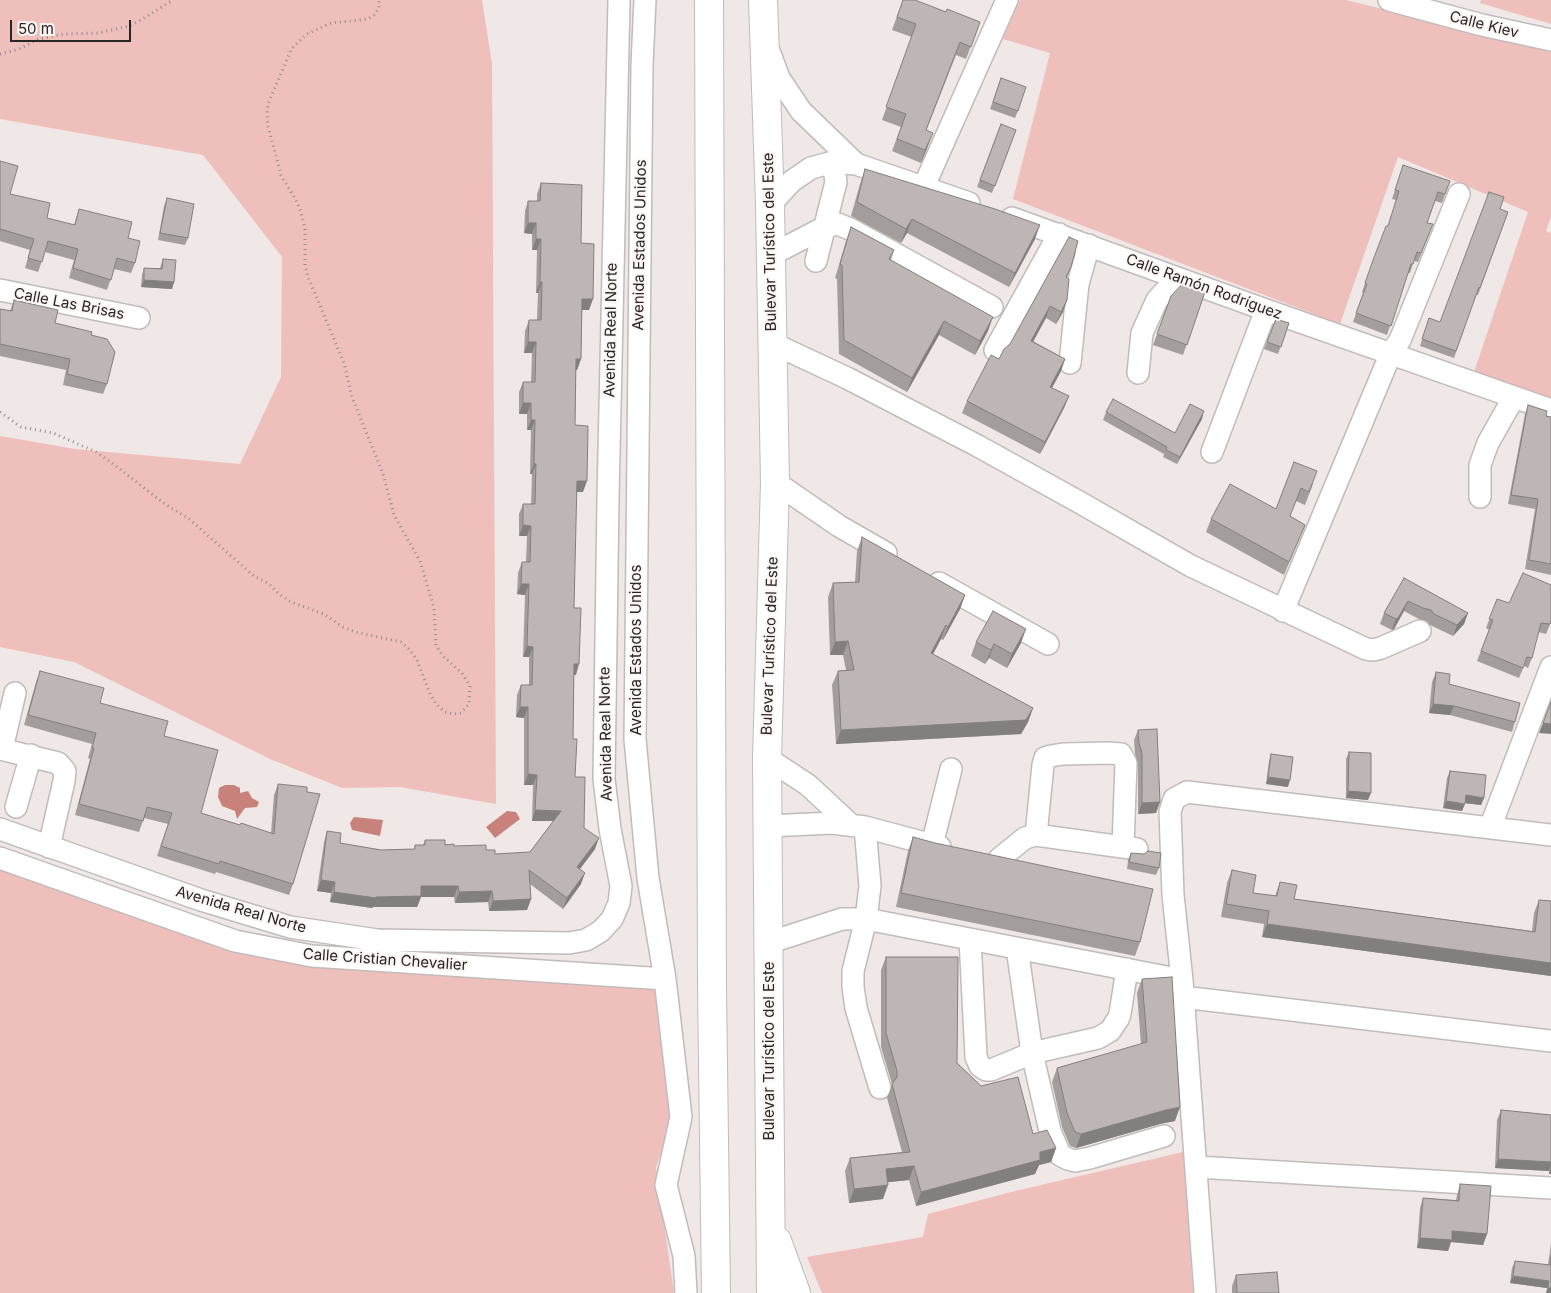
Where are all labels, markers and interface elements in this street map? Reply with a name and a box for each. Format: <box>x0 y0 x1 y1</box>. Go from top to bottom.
street label: Calle Kiev <box>1448 8 1520 42</box>
scale bar <box>12 10 134 42</box>
text: 50 m <box>18 19 54 38</box>
street label: Bulevar Turístico del Este <box>759 152 781 332</box>
street label: Avenida Estados Unidos <box>630 159 650 331</box>
street label: Calle Ramón Rodríguez <box>1123 250 1285 324</box>
street label: Avenida Real Norte <box>601 262 621 398</box>
street label: Calle Las Brisas <box>12 284 126 324</box>
street label: Bulevar Turístico del Este <box>758 556 782 736</box>
street label: Avenida Estados Unidos <box>627 565 645 735</box>
street label: Avenida Real Norte <box>596 666 616 802</box>
street label: Avenida Real Norte <box>174 883 308 937</box>
street label: Calle Cristian Chevalier <box>302 945 468 975</box>
street label: Bulevar Turístico del Este <box>760 962 778 1140</box>

